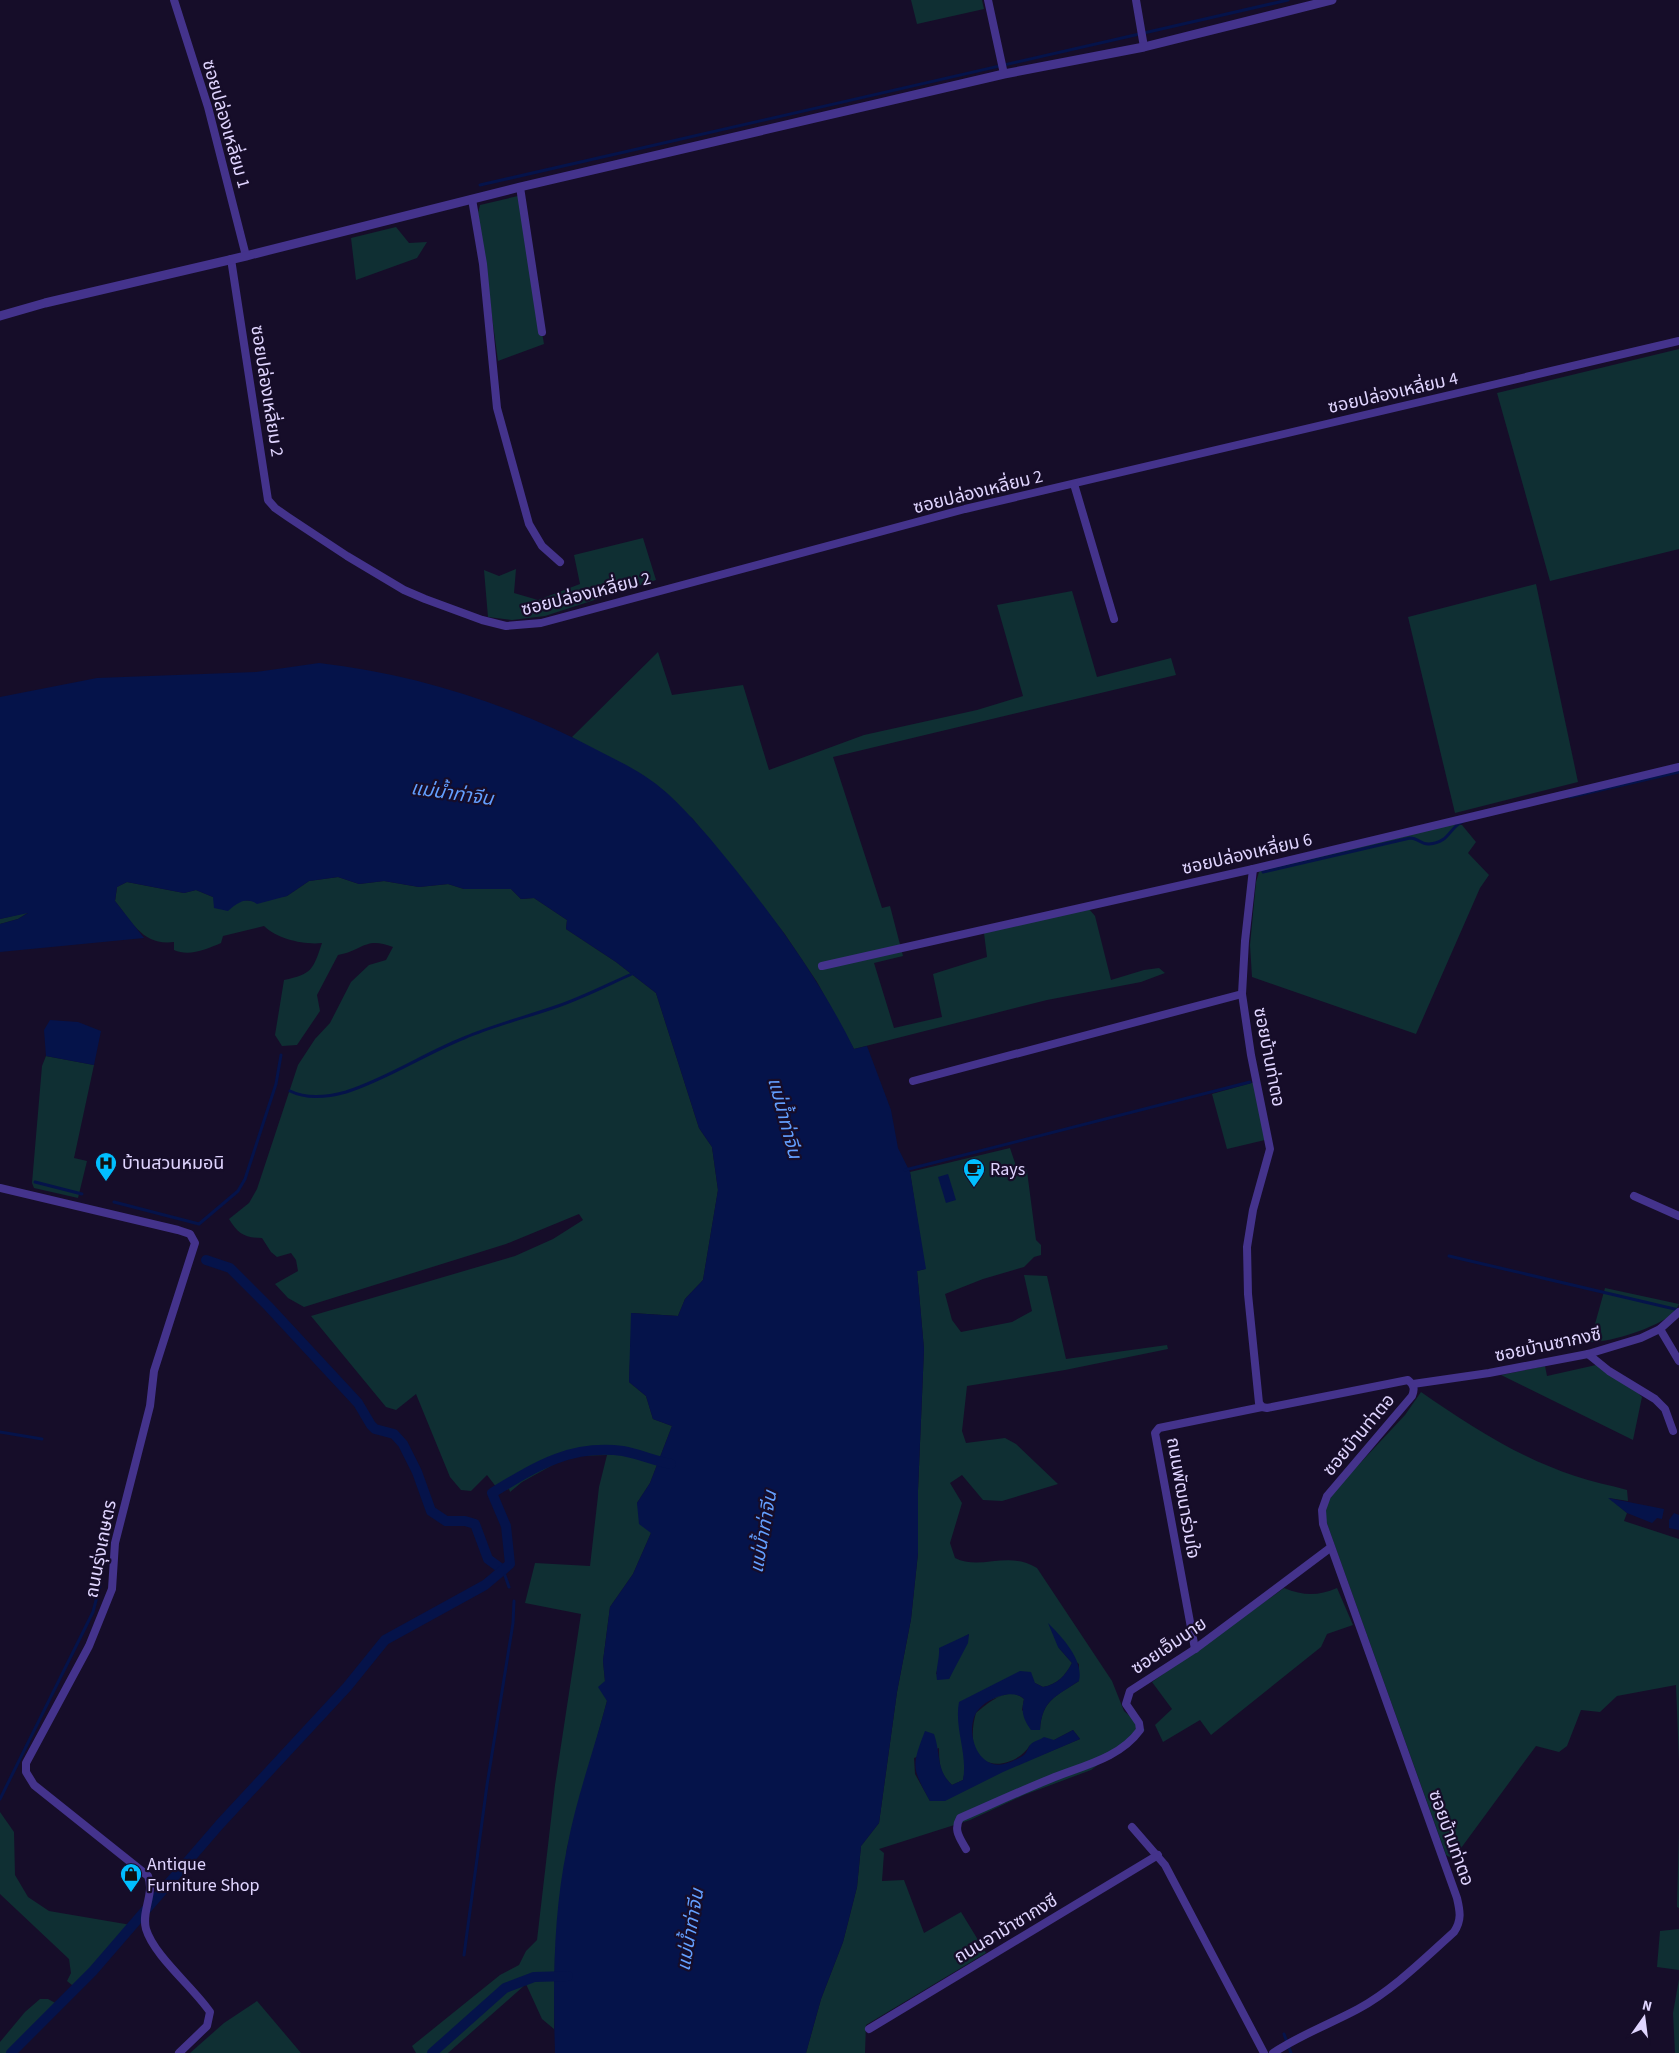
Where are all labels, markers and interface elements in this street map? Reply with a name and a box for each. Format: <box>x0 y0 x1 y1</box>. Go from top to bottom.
street label: ซอยปล่องเหลี่ยม 1 <box>196 57 257 191</box>
street label: ซอยปล่องเหลี่ยม 2 <box>244 323 291 459</box>
street label: ซอยปล่องเหลี่ยม 4 <box>1325 365 1460 420</box>
street label: ซอยปล่องเหลี่ยม 2 <box>910 463 1045 520</box>
street label: ซอยปล่องเหลี่ยม 2 <box>518 565 653 622</box>
water label: แม่น้ำท่าจีน <box>409 774 496 813</box>
street label: ซอยปล่องเหลี่ยม 6 <box>1179 826 1314 881</box>
street label: ซอยบ้านท่าตอ <box>1247 1005 1291 1109</box>
water label: แม่น้ำท่าจีน <box>760 1074 809 1163</box>
hospital icon: บ้านสวนหมอนิ <box>94 1151 118 1182</box>
place label: บ้านสวนหมอนิ <box>122 1151 224 1176</box>
cafe icon: Rays <box>962 1157 986 1188</box>
place label: Rays <box>990 1157 1025 1182</box>
street label: ซอยบ้านซากงซี <box>1493 1322 1603 1368</box>
street label: ซอยบ้านท่าตอ <box>1317 1389 1401 1481</box>
street label: ถนนพัฒนาร่วมใจ <box>1160 1435 1206 1561</box>
water label: แม่น้ำท่าจีน <box>743 1487 785 1575</box>
street label: ถนนรุ่งเกษตร <box>79 1498 123 1600</box>
street label: ซอยเอ็มนาย <box>1126 1611 1212 1681</box>
street label: ซอยบ้านท่าตอ <box>1422 1787 1480 1889</box>
place label: Antique Furniture Shop <box>147 1852 260 1898</box>
shop icon: Antique Furniture Shop <box>119 1862 143 1893</box>
water label: แม่น้ำท่าจีน <box>670 1885 712 1973</box>
street label: ถนนอาม้าซากงซี <box>950 1888 1062 1970</box>
north arrow <box>1619 1993 1669 2043</box>
text: N <box>1640 1996 1654 2017</box>

